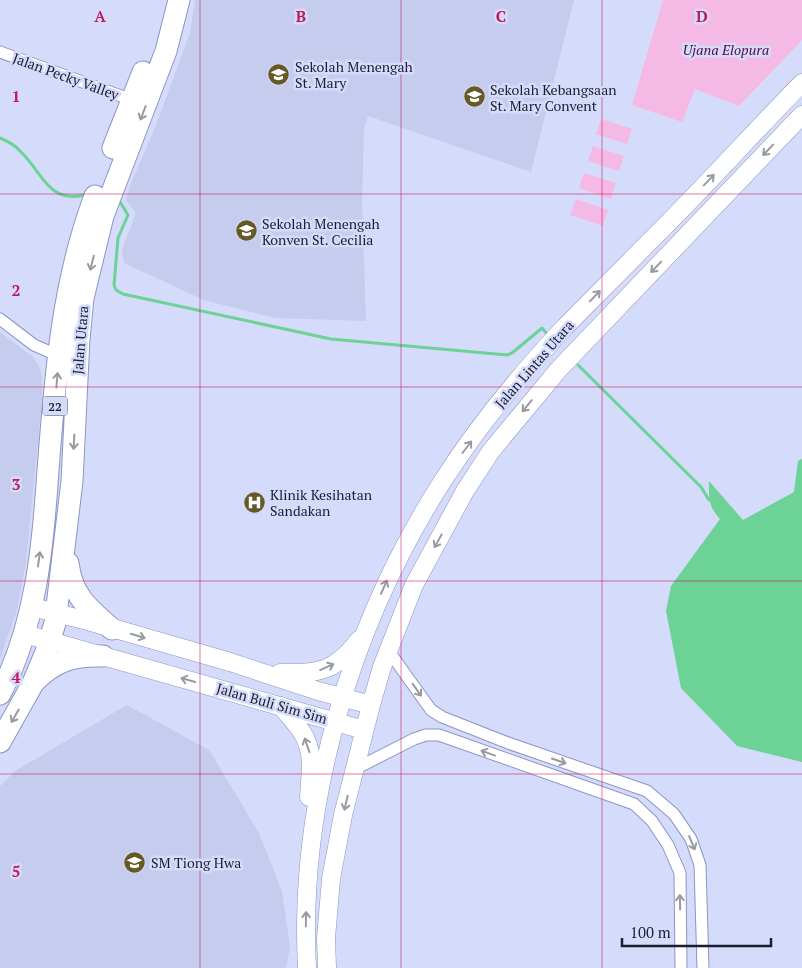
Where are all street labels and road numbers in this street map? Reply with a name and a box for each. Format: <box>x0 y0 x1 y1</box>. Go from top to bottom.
street label: Jalan Pecky Valley <box>10 48 122 104</box>
street label: Jalan Utara <box>68 305 92 375</box>
street label: Jalan Lintas Utara <box>490 316 578 412</box>
road number: 22 <box>42 396 68 416</box>
street label: Jalan Buli Sim Sim <box>214 678 330 728</box>

